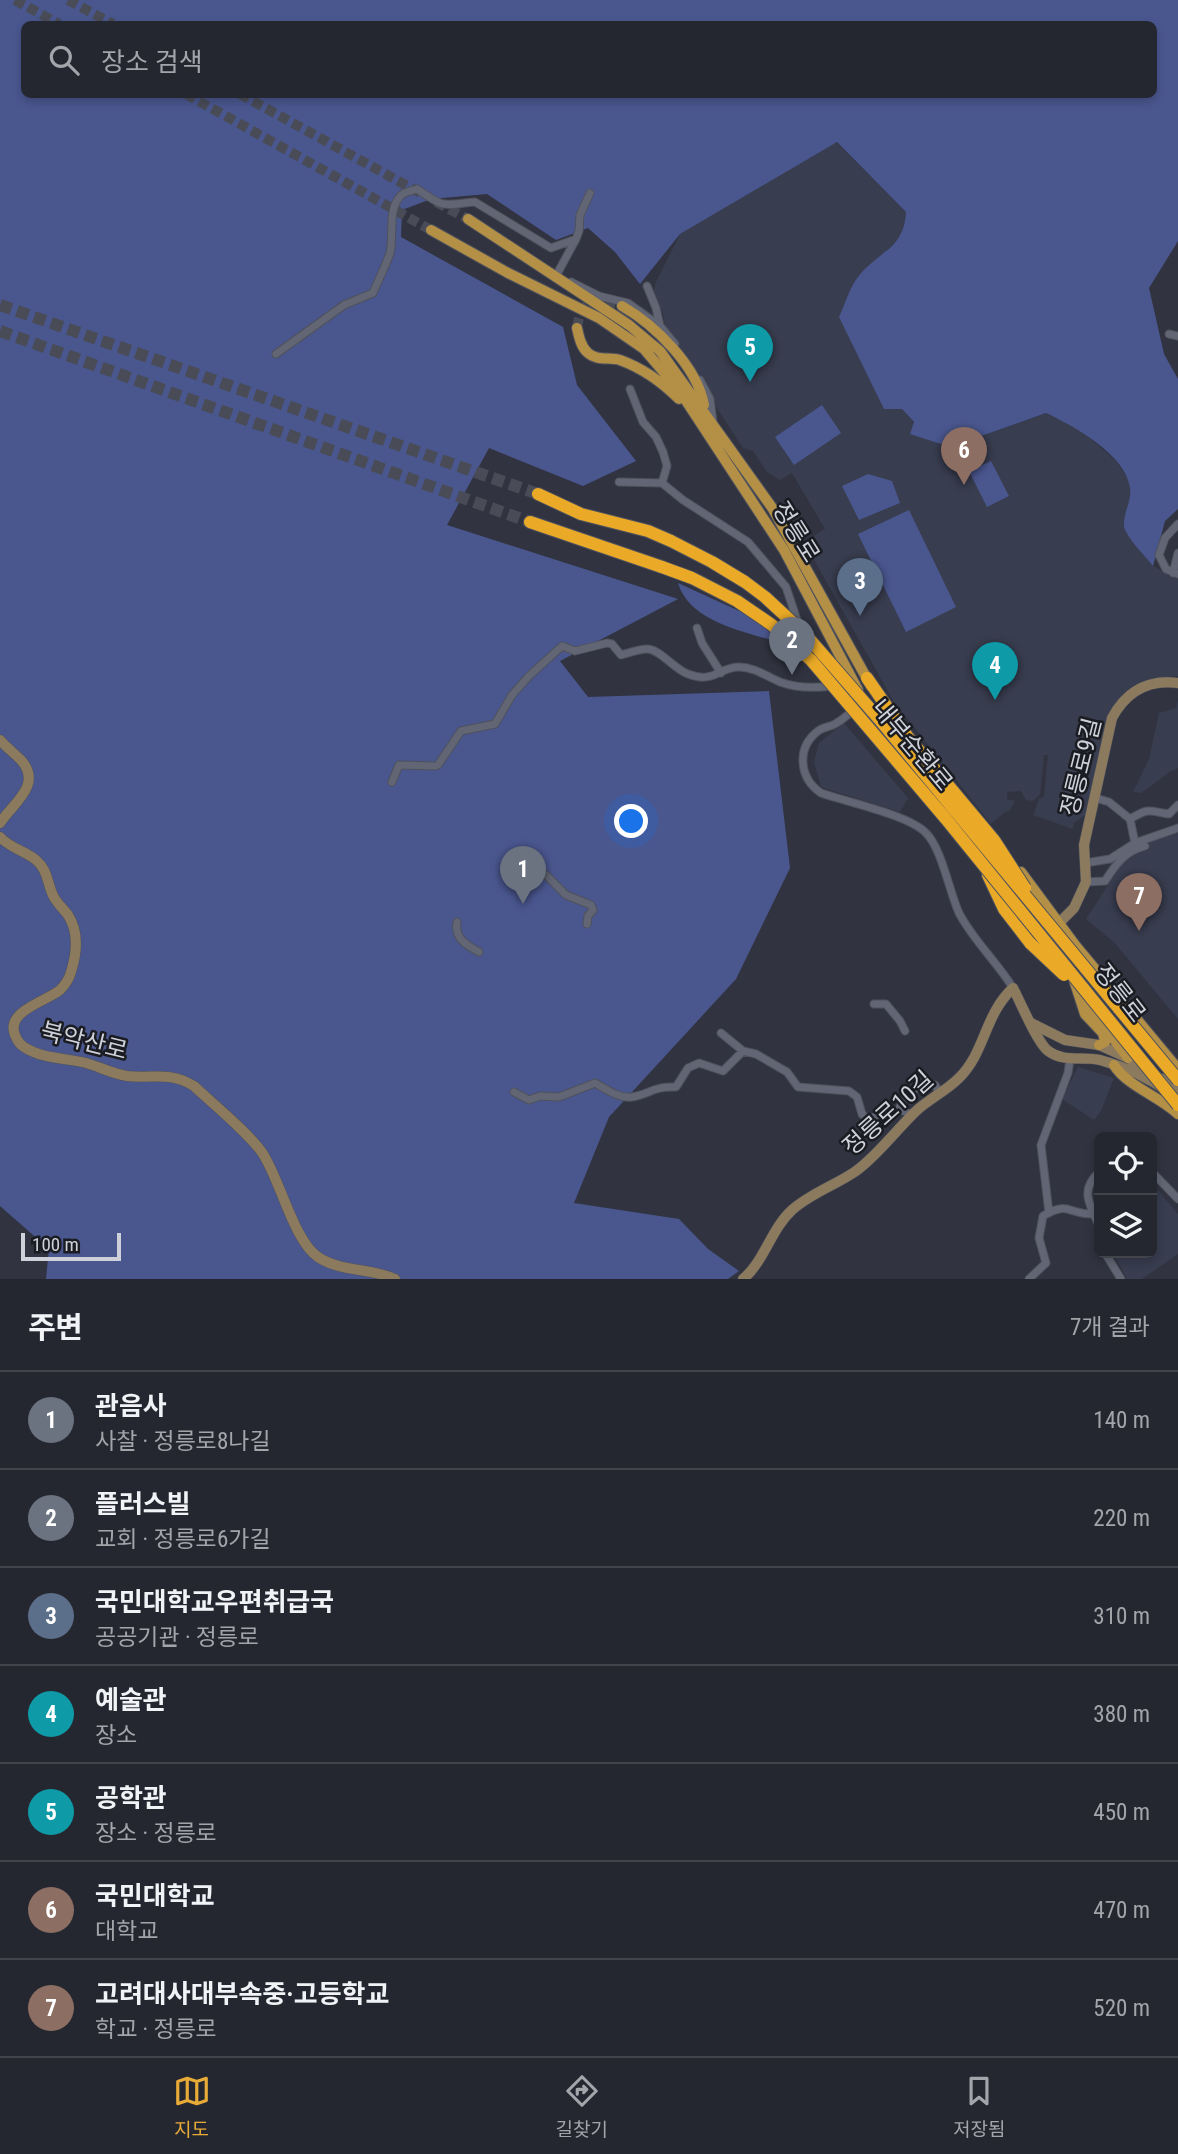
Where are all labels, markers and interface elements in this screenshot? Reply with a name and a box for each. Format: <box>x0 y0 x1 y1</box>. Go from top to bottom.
search box <box>21 21 1157 98</box>
icon: search <box>45 41 83 79</box>
text: 장소 검색 <box>101 47 203 77</box>
pin: 5 <box>727 324 773 382</box>
pin: 6 <box>941 427 987 485</box>
street label: 정릉로 <box>767 496 825 568</box>
pin: 3 <box>837 558 883 616</box>
pin: 2 <box>769 617 815 675</box>
pin: 4 <box>972 642 1018 700</box>
street label: 내부순환로 <box>866 694 958 796</box>
street label: 정릉로9길 <box>1055 715 1107 819</box>
your location <box>614 804 648 838</box>
pin: 1 <box>500 846 546 904</box>
pin: 7 <box>1116 873 1162 931</box>
street label: 정릉로 <box>1089 958 1151 1028</box>
street label: 북악산로 <box>38 1017 130 1065</box>
street label: 정릉로10길 <box>837 1065 939 1161</box>
map controls <box>1094 1132 1157 1258</box>
button: locate <box>1094 1132 1157 1195</box>
button: layers <box>1094 1195 1157 1258</box>
scale bar <box>21 1230 121 1262</box>
text: 100 m <box>32 1233 79 1256</box>
text: 주변 <box>28 1310 83 1345</box>
text: 7개 결과 <box>1070 1314 1150 1341</box>
text: 관음사 <box>95 1391 167 1421</box>
text: 1 <box>45 1407 57 1434</box>
text: 140 m <box>1093 1407 1150 1434</box>
text: 사찰 · 정릉로8나길 <box>95 1428 271 1455</box>
text: 플러스빌 <box>95 1489 191 1519</box>
text: 2 <box>45 1505 57 1532</box>
text: 220 m <box>1093 1505 1150 1532</box>
text: 교회 · 정릉로6가길 <box>95 1526 271 1553</box>
text: 국민대학교우편취급국 <box>95 1587 334 1617</box>
text: 3 <box>45 1603 57 1630</box>
text: 310 m <box>1093 1603 1150 1630</box>
text: 공공기관 · 정릉로 <box>95 1624 259 1651</box>
text: 예술관 <box>95 1685 167 1715</box>
text: 4 <box>45 1701 57 1728</box>
text: 380 m <box>1093 1701 1150 1728</box>
text: 장소 <box>95 1722 137 1749</box>
text: 공학관 <box>95 1783 167 1813</box>
text: 5 <box>45 1799 57 1826</box>
text: 450 m <box>1093 1799 1150 1826</box>
text: 장소 · 정릉로 <box>95 1820 217 1847</box>
text: 국민대학교 <box>95 1881 215 1911</box>
text: 6 <box>45 1897 57 1924</box>
text: 470 m <box>1093 1897 1150 1924</box>
text: 대학교 <box>95 1918 158 1945</box>
text: 고려대사대부속중·고등학교 <box>95 1979 389 2009</box>
text: 7 <box>45 1995 57 2022</box>
text: 520 m <box>1093 1995 1150 2022</box>
text: 학교 · 정릉로 <box>95 2016 217 2043</box>
tab: 지도 <box>173 2072 211 2141</box>
tab: 길찾기 <box>556 2072 608 2141</box>
tab: 저장됨 <box>953 2072 1005 2141</box>

